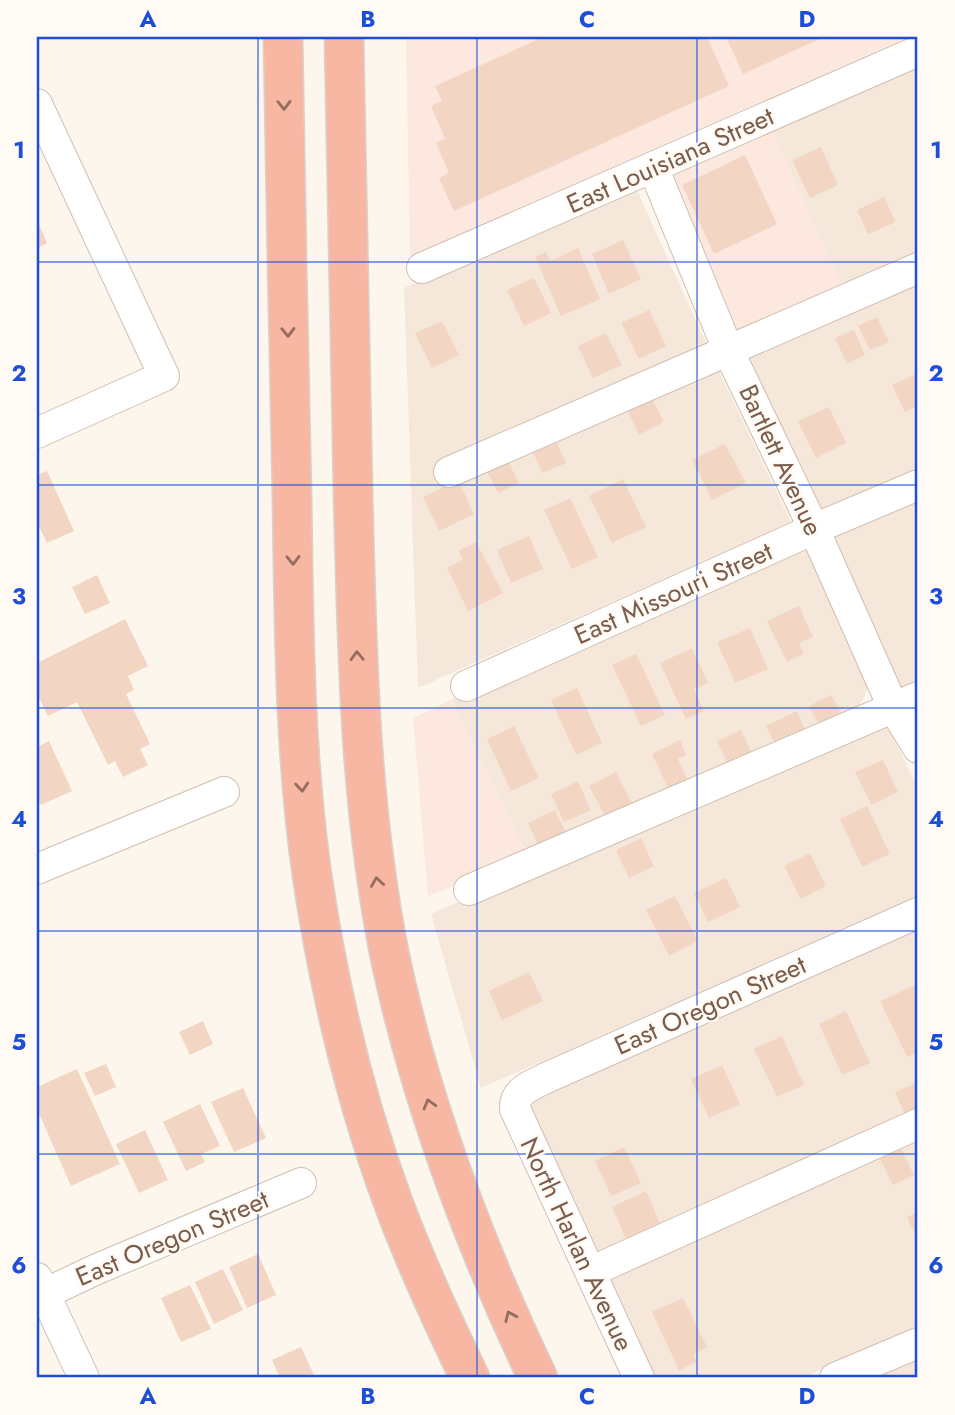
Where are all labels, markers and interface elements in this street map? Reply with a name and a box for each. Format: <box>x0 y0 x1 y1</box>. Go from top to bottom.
text: A <box>139 2 157 36</box>
text: B <box>360 2 376 36</box>
text: C <box>579 2 595 36</box>
text: D <box>799 2 816 36</box>
street label: East Louisiana Street <box>560 97 780 223</box>
one-way arrow <box>276 100 292 111</box>
text: 1 <box>13 133 25 167</box>
text: 1 <box>930 133 942 167</box>
one-way arrow <box>281 327 296 338</box>
text: 2 <box>11 356 27 390</box>
text: 2 <box>928 356 944 390</box>
street label: Bartlett Avenue <box>729 378 833 542</box>
street label: East Missouri Street <box>568 532 779 654</box>
one-way arrow <box>285 555 301 566</box>
text: 3 <box>12 579 26 613</box>
text: 3 <box>929 579 943 613</box>
one-way arrow <box>349 650 365 661</box>
one-way arrow <box>294 782 309 793</box>
text: 4 <box>11 802 27 836</box>
text: 4 <box>928 802 944 836</box>
one-way arrow <box>370 876 385 888</box>
street label: East Oregon Street <box>608 945 813 1064</box>
text: 5 <box>12 1025 26 1059</box>
text: 5 <box>929 1025 943 1059</box>
one-way arrow <box>423 1098 437 1110</box>
street label: North Harlan Avenue <box>511 1131 643 1357</box>
street label: East Oregon Street <box>70 1180 275 1296</box>
text: 6 <box>11 1248 27 1282</box>
text: 6 <box>928 1248 944 1282</box>
one-way arrow <box>504 1311 518 1323</box>
text: A <box>139 1379 157 1413</box>
text: B <box>360 1379 376 1413</box>
text: C <box>579 1379 595 1413</box>
text: D <box>799 1379 816 1413</box>

